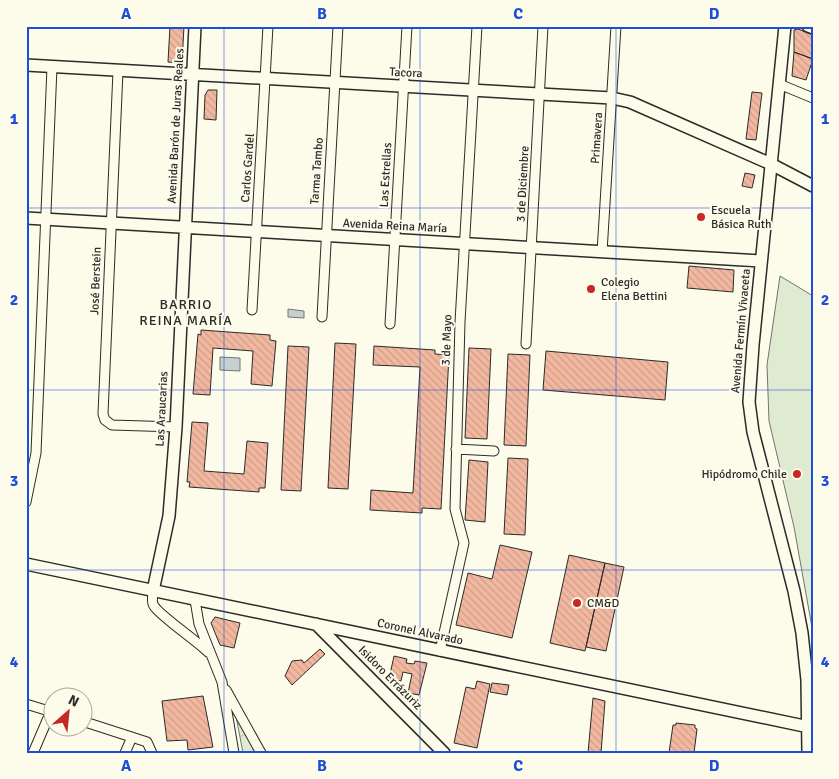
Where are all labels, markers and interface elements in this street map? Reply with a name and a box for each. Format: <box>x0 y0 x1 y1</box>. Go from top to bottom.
text: A <box>121 4 132 24</box>
text: B <box>317 4 327 24</box>
text: C <box>513 4 523 24</box>
text: D <box>709 4 720 24</box>
street label: Avenida Barón de Juras Reales <box>164 48 188 204</box>
street label: Tacora <box>389 65 423 81</box>
text: 1 <box>10 109 19 129</box>
text: 1 <box>821 109 830 129</box>
street label: Primavera <box>588 112 606 164</box>
street label: Carlos Gardel <box>238 132 258 203</box>
street label: Tarma Tambo <box>307 137 327 205</box>
street label: Las Estrellas <box>377 142 395 208</box>
street label: 3 de Diciembre <box>514 146 532 222</box>
place label: Escuela Básica Ruth <box>711 203 772 232</box>
marker: Escuela Básica Ruth <box>695 211 707 223</box>
street label: Avenida Reina María <box>342 216 448 236</box>
street label: José Berstein <box>87 247 105 315</box>
street label: Avenida Fermín Vivaceta <box>728 268 754 394</box>
place label: Colegio Elena Bettini <box>601 275 667 304</box>
marker: Colegio Elena Bettini <box>585 283 597 295</box>
text: 2 <box>10 290 18 310</box>
text: 2 <box>821 290 829 310</box>
district label: BARRIO REINA MARÍA <box>139 296 233 329</box>
street label: 3 de Mayo <box>439 314 455 366</box>
street label: Las Araucarias <box>153 371 171 447</box>
place label: Hipódromo Chile <box>701 467 787 482</box>
marker: Hipódromo Chile <box>791 468 803 480</box>
text: 3 <box>10 471 18 491</box>
text: 3 <box>821 471 829 491</box>
place label: CM&D <box>587 596 619 611</box>
marker: CM&D <box>571 597 583 609</box>
street label: Coronel Alvarado <box>376 616 464 648</box>
street label: Isidoro Errázuriz <box>355 643 425 713</box>
text: 4 <box>10 652 19 672</box>
text: 4 <box>821 652 830 672</box>
north arrow <box>42 686 92 736</box>
text: N <box>65 691 82 711</box>
text: A <box>121 756 132 776</box>
text: B <box>317 756 327 776</box>
text: C <box>513 756 523 776</box>
text: D <box>709 756 720 776</box>

